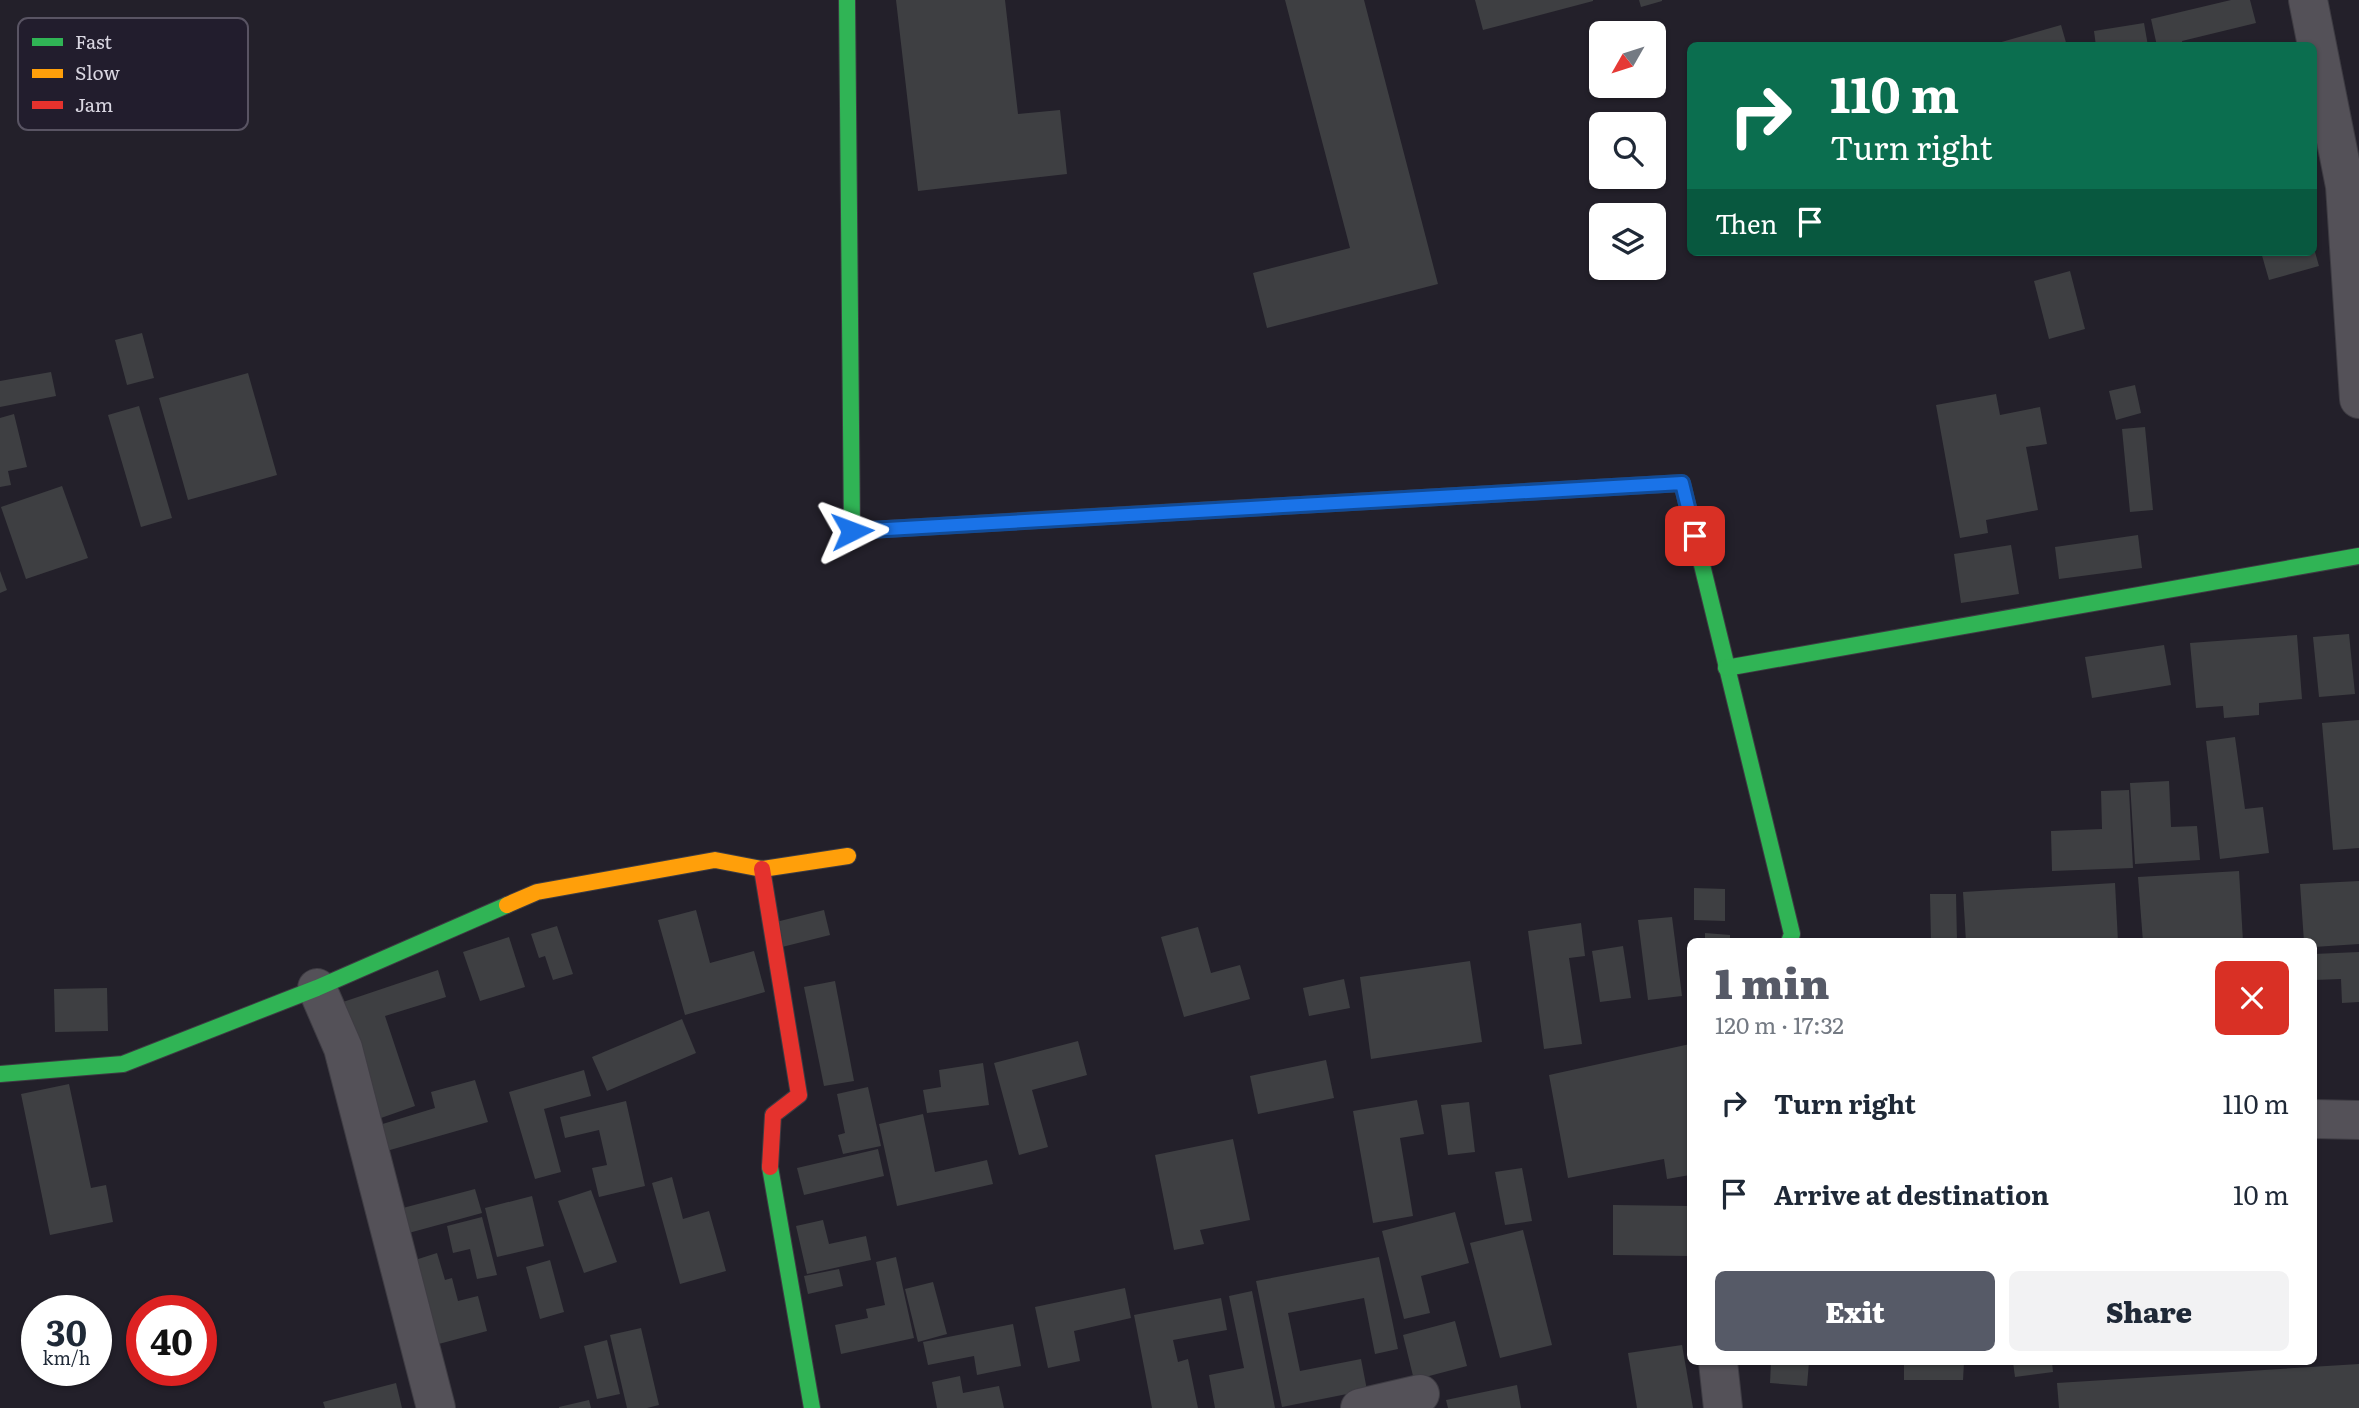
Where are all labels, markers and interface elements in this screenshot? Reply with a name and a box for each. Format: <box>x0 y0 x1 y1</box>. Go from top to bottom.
legend <box>18 18 248 130</box>
north arrow <box>1589 21 1666 98</box>
map controls <box>1589 21 1666 280</box>
text: Fast <box>75 27 112 55</box>
text: 110 m <box>1830 55 1959 128</box>
text: Slow <box>75 58 120 86</box>
icon: right <box>1715 70 1806 161</box>
text: Jam <box>75 90 113 118</box>
button: search <box>1589 112 1666 189</box>
text: Turn right <box>1830 122 1992 170</box>
button: layers <box>1589 203 1666 280</box>
text: Then <box>1715 203 1777 242</box>
icon: arrive <box>1791 203 1829 241</box>
position arrow <box>815 494 889 568</box>
pin <box>1665 506 1725 566</box>
icon: arrive <box>1676 517 1714 555</box>
text: 1 min <box>1715 950 1830 1012</box>
button: close <box>2215 961 2289 1035</box>
text: 120 m · 17:32 <box>1715 1007 1844 1041</box>
text: Turn right <box>1774 1083 1916 1122</box>
text: 110 m <box>2222 1083 2289 1122</box>
icon: right <box>1715 1084 1753 1122</box>
text: Arrive at destination <box>1774 1174 2049 1213</box>
text: 10 m <box>2233 1174 2289 1213</box>
icon: arrive <box>1715 1175 1753 1213</box>
button: Exit <box>1715 1271 1995 1351</box>
button: Share <box>2009 1271 2289 1351</box>
speed limit sign: 40 <box>126 1295 217 1386</box>
text: 30 <box>46 1305 87 1357</box>
text: km/h <box>43 1344 90 1371</box>

